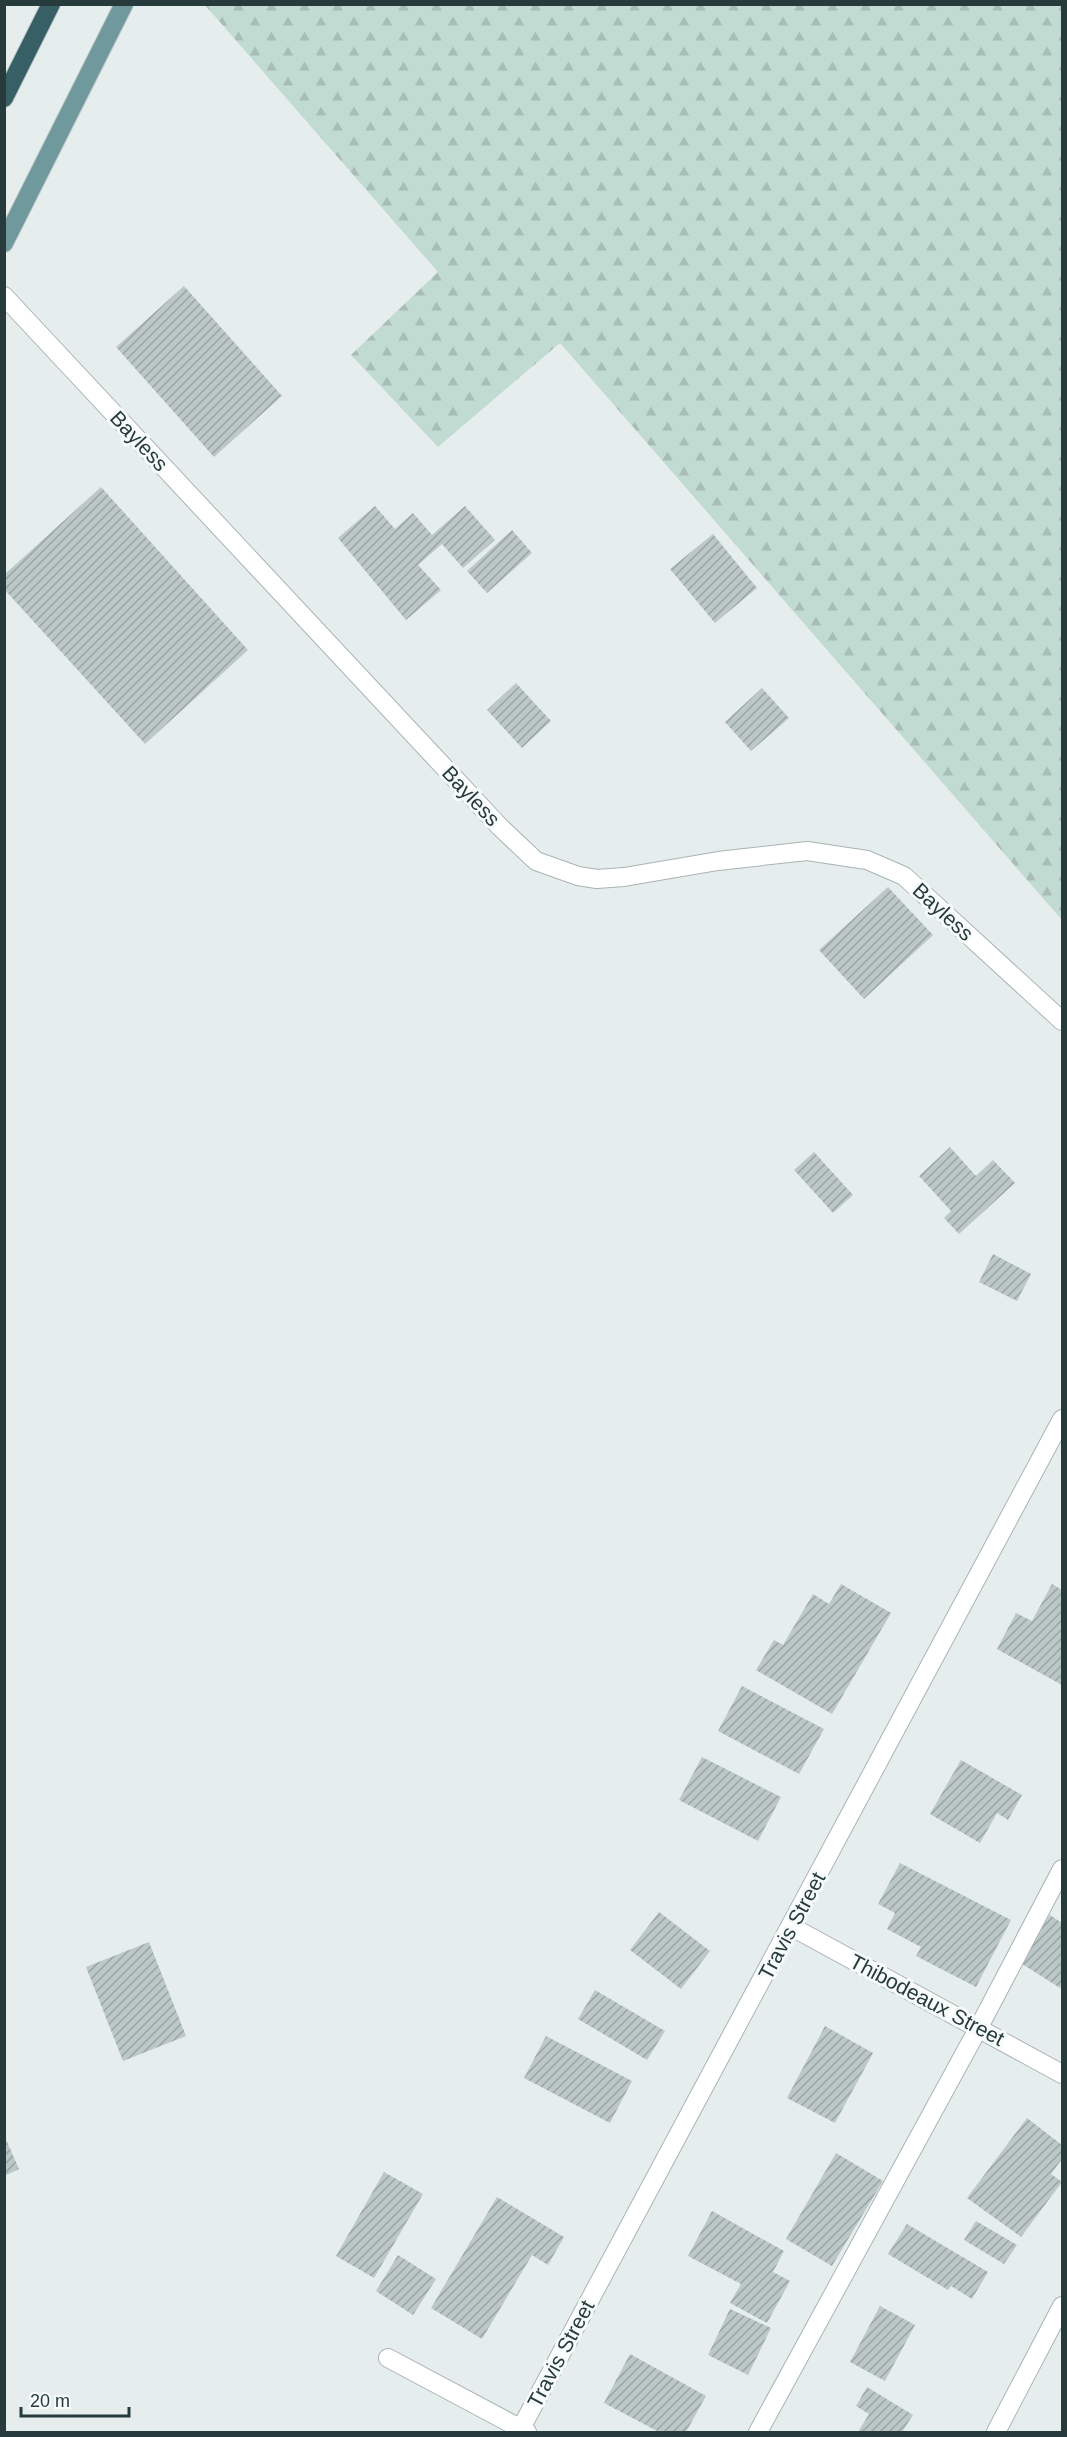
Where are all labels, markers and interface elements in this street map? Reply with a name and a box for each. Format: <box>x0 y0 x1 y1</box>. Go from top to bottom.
street label: Bayless <box>106 406 173 475</box>
street label: Bayless <box>438 761 505 830</box>
street label: Bayless <box>909 878 978 945</box>
street label: Travis Street <box>754 1868 830 1983</box>
street label: Thibodeaux Street <box>846 1949 1009 2050</box>
street label: Travis Street <box>523 2296 599 2411</box>
scale bar <box>21 2380 129 2418</box>
text: 20 m <box>30 2391 70 2411</box>

